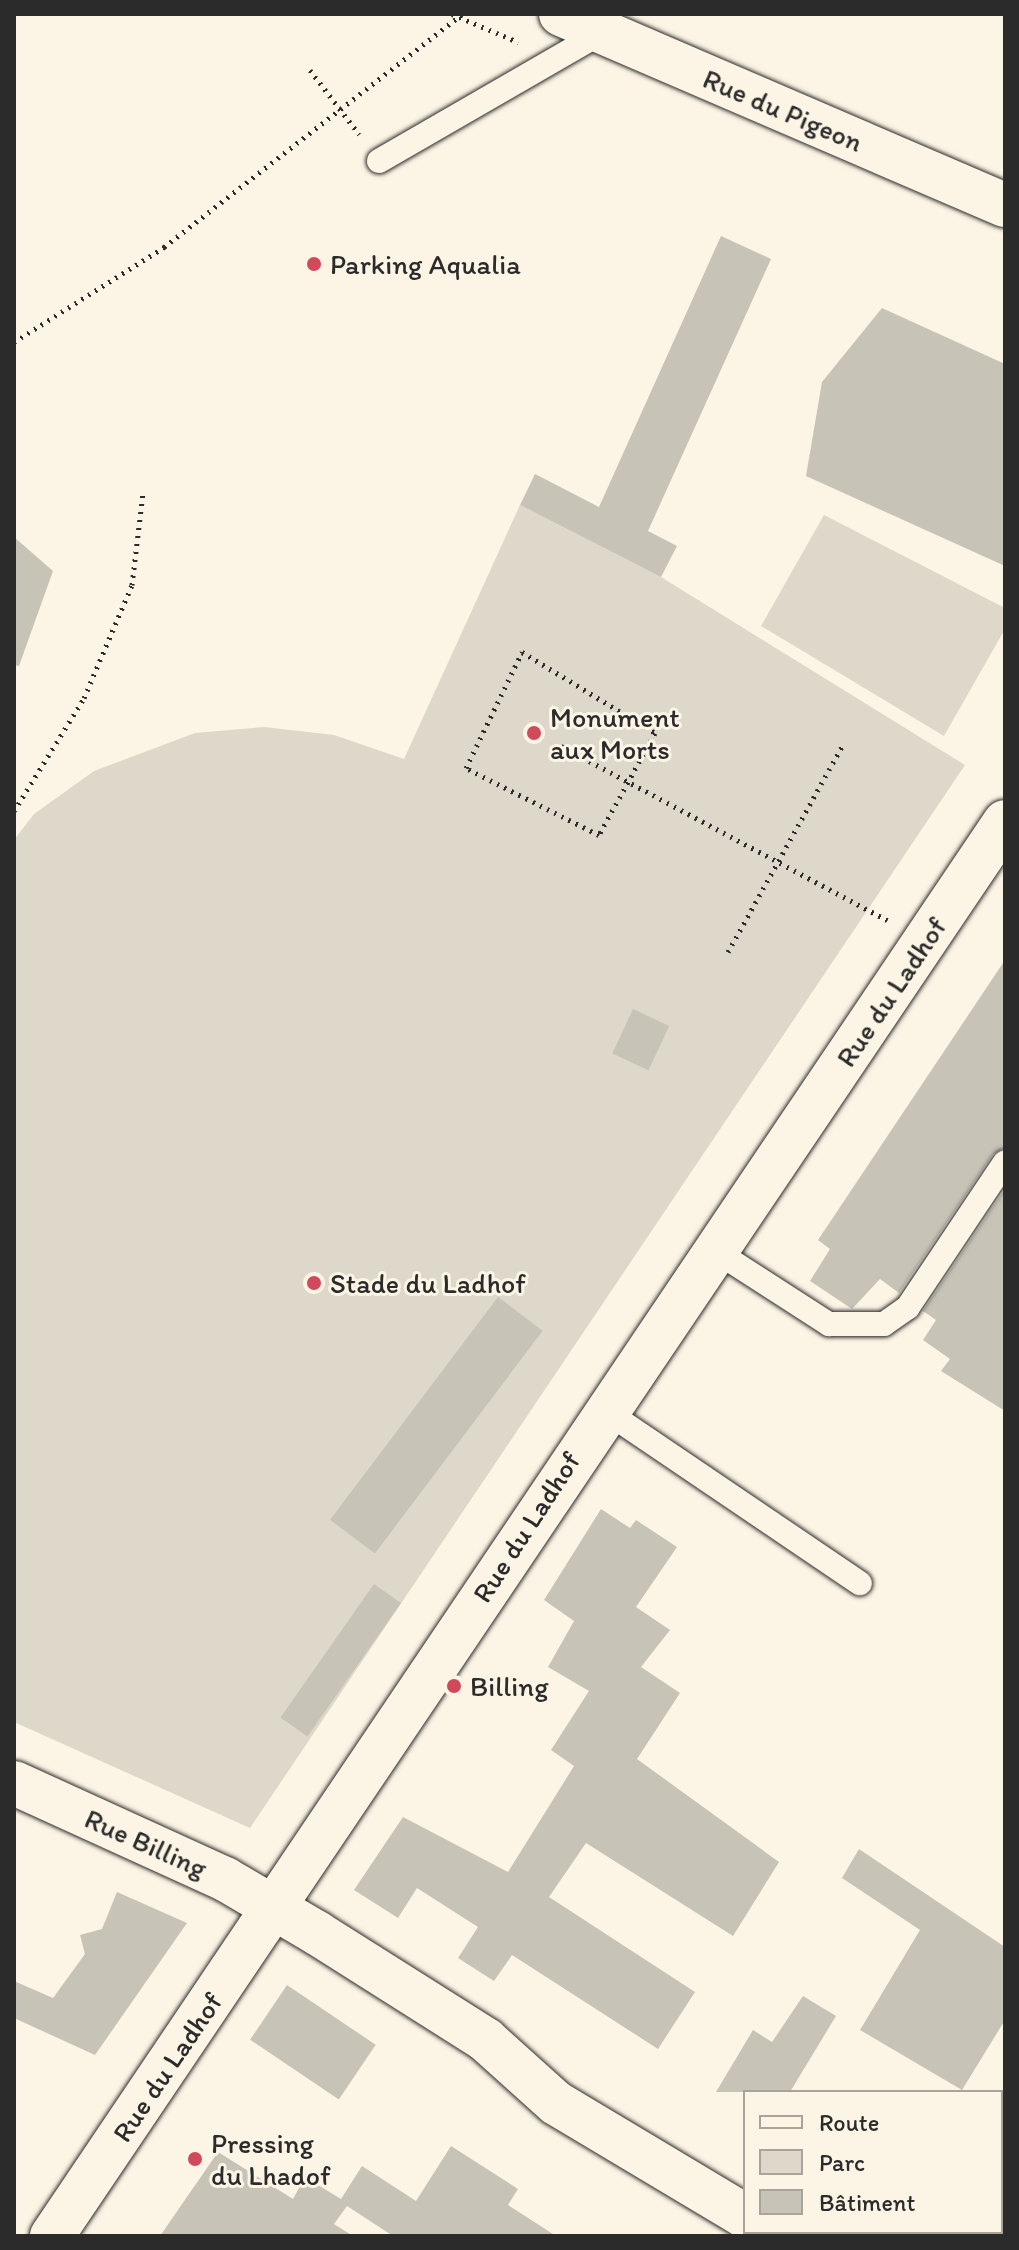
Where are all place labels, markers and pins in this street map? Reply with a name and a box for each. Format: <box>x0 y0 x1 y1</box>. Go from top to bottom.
place label: Parking Aqualia <box>330 247 520 281</box>
marker: Parking Aqualia <box>305 255 323 273</box>
place label: Monument aux Morts <box>550 700 680 766</box>
marker: Monument aux Morts <box>525 724 543 742</box>
place label: Stade du Ladhof <box>330 1266 526 1300</box>
marker: Stade du Ladhof <box>305 1274 323 1292</box>
place label: Billing <box>470 1669 549 1703</box>
marker: Billing <box>445 1677 463 1695</box>
place label: Pressing du Lhadof <box>211 2126 332 2192</box>
marker: Pressing du Lhadof <box>186 2150 204 2168</box>

